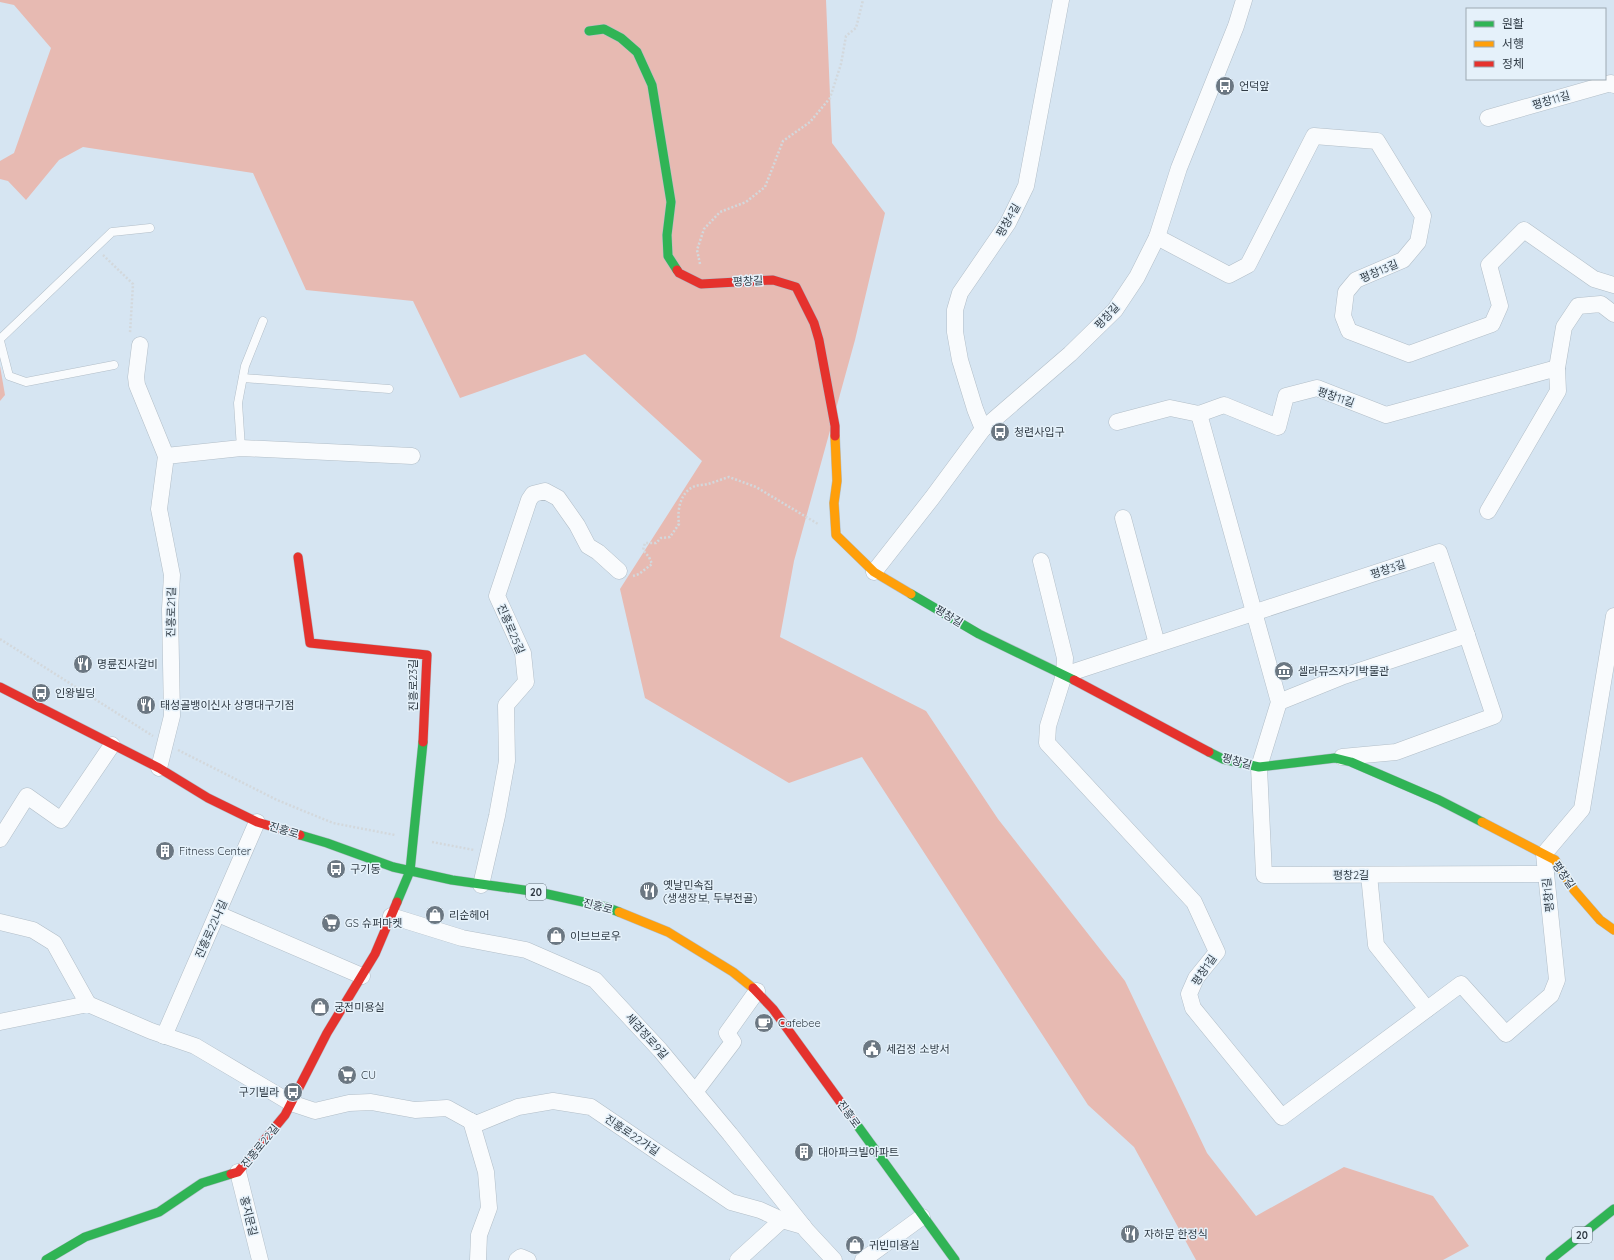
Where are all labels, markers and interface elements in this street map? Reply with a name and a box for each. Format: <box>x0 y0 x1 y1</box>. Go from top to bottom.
legend <box>1466 8 1606 80</box>
text: 원활 <box>1502 16 1524 31</box>
text: 서행 <box>1502 36 1524 51</box>
text: 정체 <box>1502 56 1524 71</box>
bus stop icon: 언덕앞 <box>1214 75 1236 97</box>
place label: 언덕앞 <box>1239 79 1269 93</box>
street label: 평창11길 <box>1531 88 1571 112</box>
street label: 평창4길 <box>993 201 1023 239</box>
street label: 평창13길 <box>1358 257 1400 285</box>
street label: 평창길 <box>732 273 764 289</box>
street label: 평창길 <box>1092 300 1122 332</box>
street label: 평창11길 <box>1316 384 1356 410</box>
bus stop icon: 청련사입구 <box>989 421 1011 443</box>
place label: 청련사입구 <box>1014 425 1065 439</box>
street label: 평창3길 <box>1369 557 1407 581</box>
street label: 진흥로21길 <box>164 587 178 637</box>
street label: 진흥로25길 <box>494 602 528 656</box>
street label: 평창길 <box>932 602 966 630</box>
restaurant icon: 명륜진사갈비 <box>72 653 94 675</box>
place label: 명륜진사갈비 <box>97 657 158 671</box>
street label: 진흥로23길 <box>406 659 420 711</box>
museum icon: 셀라뮤즈자기박물관 <box>1273 660 1295 682</box>
place label: 셀라뮤즈자기박물관 <box>1298 664 1389 678</box>
bus stop icon: 인왕빌딩 <box>30 682 52 704</box>
place label: 인왕빌딩 <box>55 686 95 700</box>
restaurant icon: 태성골뱅이신사 상명대구기점 <box>135 694 157 716</box>
place label: 태성골뱅이신사 상명대구기점 <box>160 698 295 712</box>
street label: 평창길 <box>1220 750 1254 772</box>
street label: 진흥로 <box>267 819 301 841</box>
building icon: Fitness Center <box>154 840 176 862</box>
place label: Fitness Center <box>179 844 252 858</box>
bus stop icon: 구기동 <box>325 858 347 880</box>
street label: 평창길 <box>1550 859 1578 891</box>
place label: 구기동 <box>350 862 380 876</box>
street label: 평창2길 <box>1333 868 1369 882</box>
street label: 평창1길 <box>1539 877 1557 913</box>
place label: 옛날민속집 (생생장보, 두부전골) <box>663 878 757 905</box>
restaurant icon: 옛날민속집 (생생장보, 두부전골) <box>638 880 660 902</box>
road number: 20 <box>526 884 546 900</box>
street label: 진흥로 <box>582 895 614 917</box>
street label: 진흥로22나길 <box>192 897 230 961</box>
shop icon: 리순헤어 <box>424 904 446 926</box>
place label: 리순헤어 <box>449 908 489 922</box>
supermarket icon: GS 슈퍼마켓 <box>320 912 342 934</box>
place label: GS 슈퍼마켓 <box>345 916 402 930</box>
shop icon: 이브브로우 <box>545 925 567 947</box>
place label: 이브브로우 <box>570 929 621 943</box>
street label: 평창1길 <box>1188 952 1220 988</box>
shop icon: 궁전미용실 <box>309 996 331 1018</box>
place label: 궁전미용실 <box>334 1000 385 1014</box>
street label: 세검정로9길 <box>623 1010 671 1062</box>
cafe icon: Cafebee <box>753 1012 775 1034</box>
place label: Cafebee <box>778 1016 821 1030</box>
public building icon: 세검정 소방서 <box>861 1038 883 1060</box>
place label: 세검정 소방서 <box>886 1042 950 1056</box>
supermarket icon: CU <box>336 1064 358 1086</box>
place label: CU <box>361 1068 376 1082</box>
bus stop icon: 구기빌라 <box>282 1081 304 1103</box>
place label: 구기빌라 <box>239 1085 279 1099</box>
street label: 진흥로 <box>834 1098 864 1130</box>
street label: 진흥로22가길 <box>602 1112 662 1158</box>
street label: 진흥로22길 <box>238 1121 282 1171</box>
building icon: 대아파크빌아파트 <box>793 1141 815 1163</box>
place label: 대아파크빌아파트 <box>818 1145 899 1159</box>
street label: 홍지문길 <box>237 1195 261 1237</box>
restaurant icon: 자하문 한정식 <box>1119 1223 1141 1245</box>
place label: 자하문 한정식 <box>1144 1227 1208 1241</box>
road number: 20 <box>1572 1227 1592 1243</box>
shop icon: 귀빈미용실 <box>844 1234 866 1256</box>
place label: 귀빈미용실 <box>869 1238 920 1252</box>

